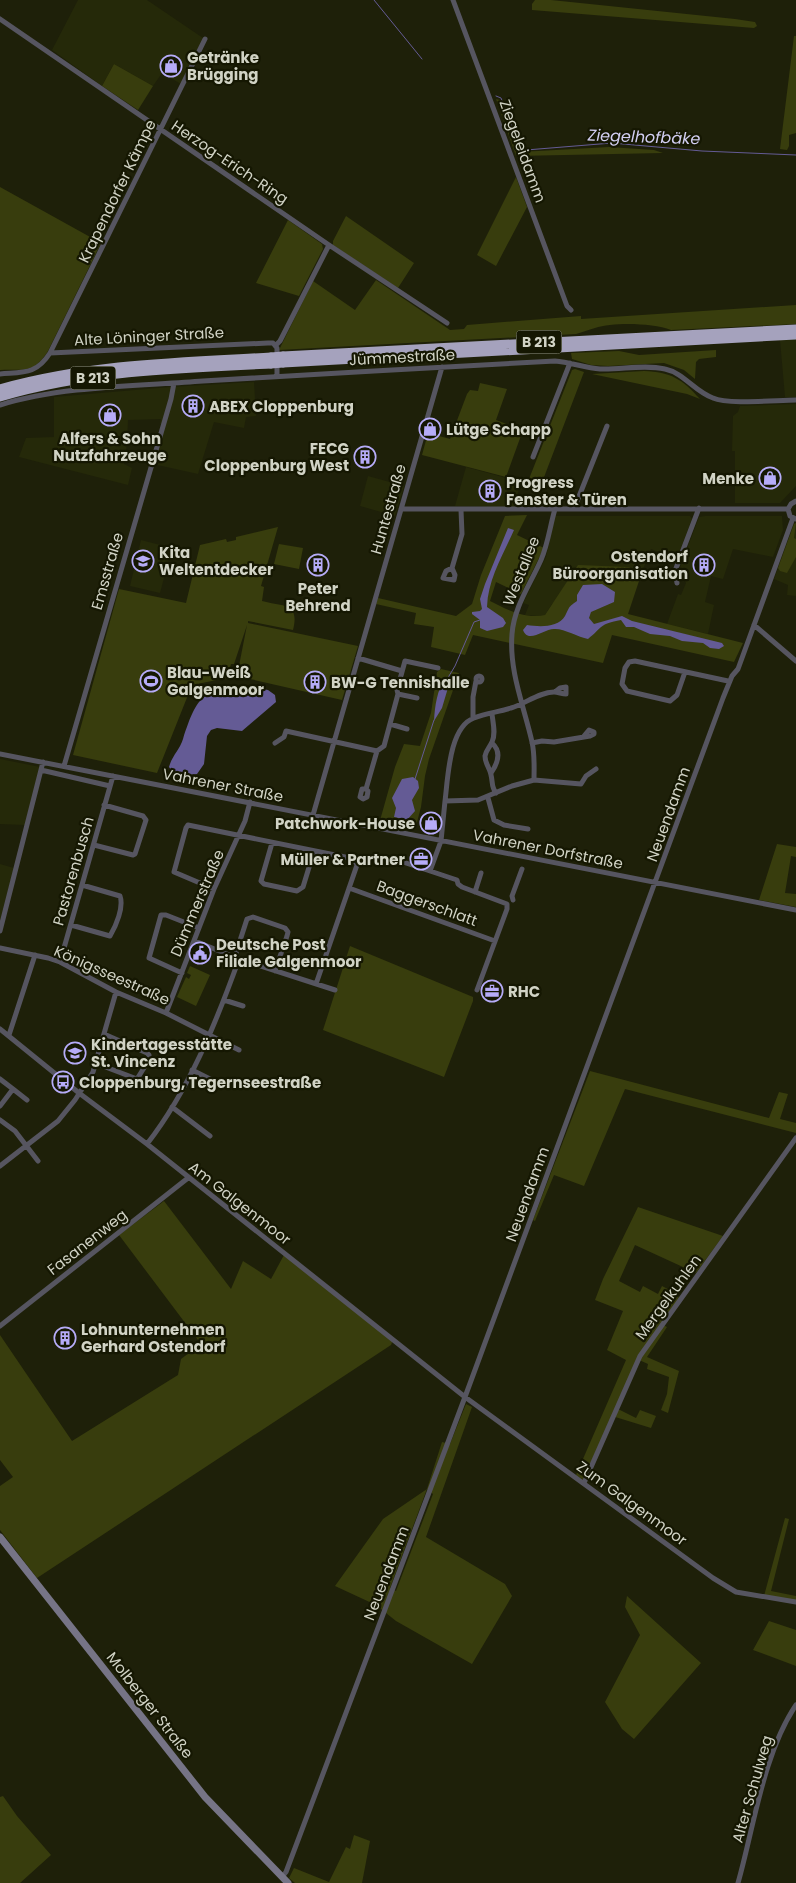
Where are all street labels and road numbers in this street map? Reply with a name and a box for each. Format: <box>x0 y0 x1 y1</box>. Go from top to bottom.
street label: Ziegeleidamm <box>495 96 551 206</box>
street label: Herzog-Erich-Ring <box>168 115 292 209</box>
street label: Krapendorfer Kämpe <box>73 116 161 266</box>
street label: Alte Löninger Straße <box>74 322 224 350</box>
road number: B 213 <box>516 331 562 354</box>
street label: Jümmestraße <box>348 344 456 370</box>
road number: B 213 <box>70 366 116 389</box>
street label: Huntestraße <box>365 461 411 557</box>
street label: Emsstraße <box>86 530 128 612</box>
street label: Westallee <box>498 533 544 609</box>
street label: Vahrener Straße <box>161 763 285 807</box>
street label: Neuendamm <box>641 764 695 864</box>
street label: Pastorenbusch <box>47 814 99 928</box>
street label: Vahrener Dorfstraße <box>471 824 625 874</box>
street label: Dümmerstraße <box>165 846 229 960</box>
street label: Baggerschlatt <box>374 875 480 931</box>
street label: Königsseestraße <box>51 940 173 1010</box>
street label: Neuendamm <box>500 1144 554 1244</box>
street label: Am Galgenmoor <box>185 1156 296 1250</box>
street label: Fasanenweg <box>43 1204 131 1280</box>
street label: Mergelkuhlen <box>630 1250 706 1344</box>
street label: Zum Galgenmoor <box>572 1456 692 1551</box>
street label: Neuendamm <box>358 1523 414 1623</box>
street label: Molberger Straße <box>102 1647 198 1763</box>
street label: Alter Schulweg <box>727 1733 777 1845</box>

